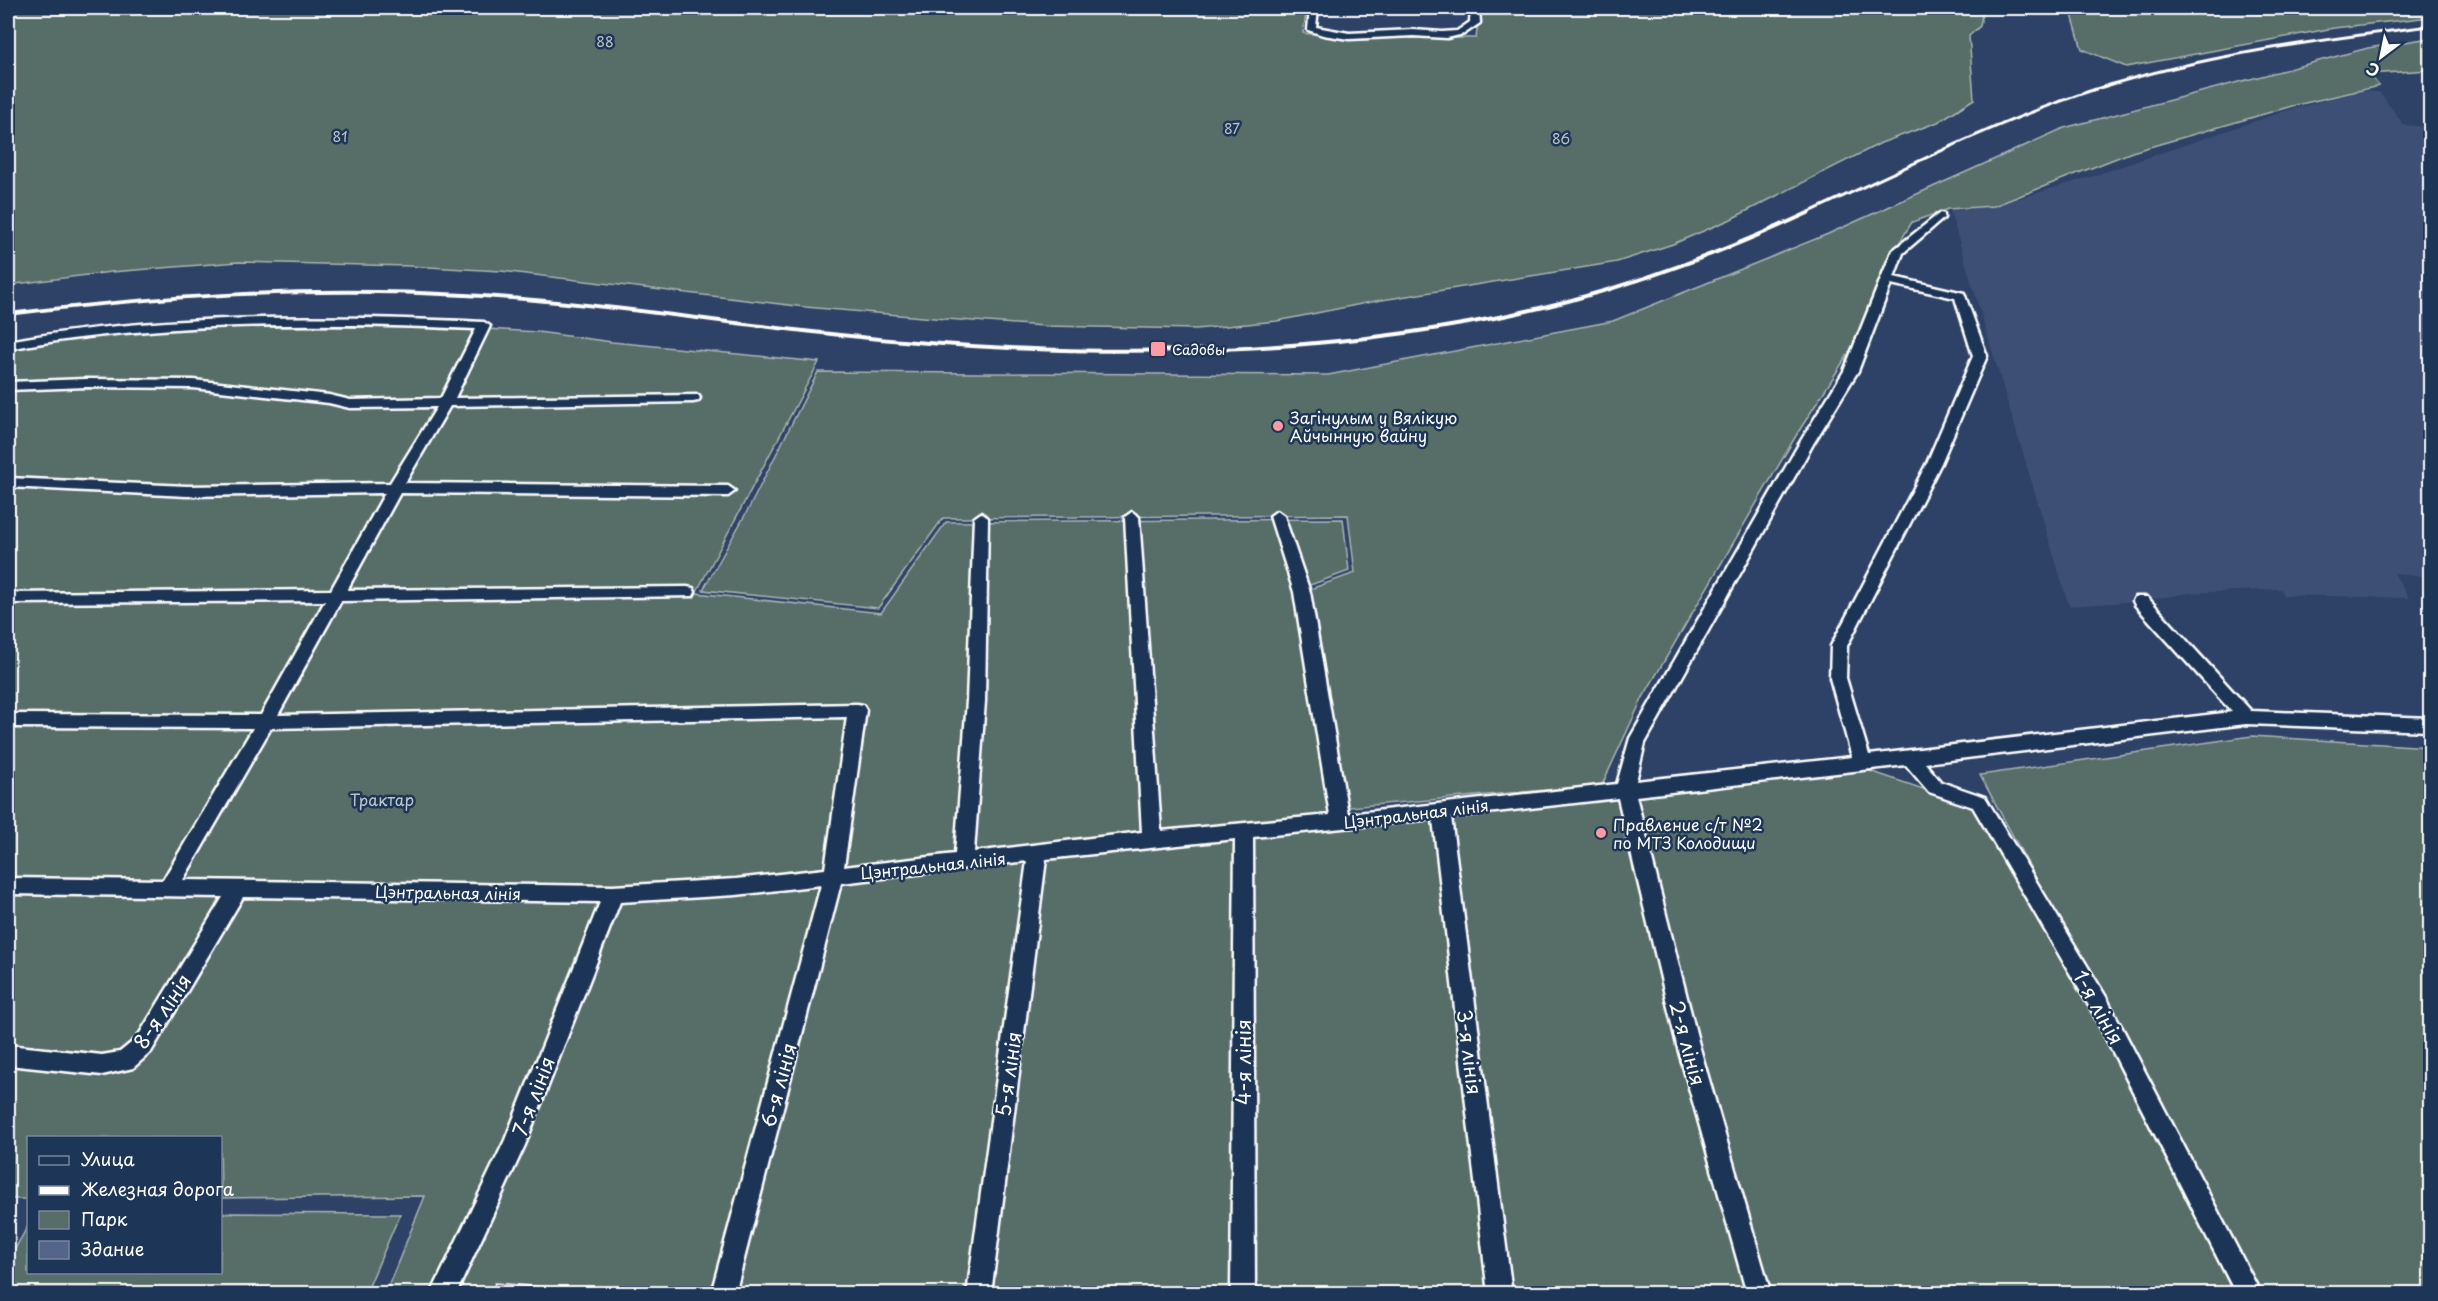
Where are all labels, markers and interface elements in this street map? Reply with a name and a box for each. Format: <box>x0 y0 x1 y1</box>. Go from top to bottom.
north arrow <box>2351 27 2411 87</box>
park label: 88 <box>596 31 614 52</box>
text: С <box>2361 57 2384 84</box>
park label: 87 <box>1224 118 1240 139</box>
park label: 81 <box>333 126 347 147</box>
park label: 86 <box>1552 128 1570 149</box>
place label: Садовы <box>1172 339 1225 360</box>
marker: Садовы <box>1149 340 1167 358</box>
place label: Загінулым у Вялікую Айчынную вайну <box>1290 405 1457 447</box>
marker: Загінулым у Вялікую Айчынную вайну <box>1271 419 1285 433</box>
park label: Трактар <box>350 787 414 811</box>
street label: Цэнтральная лінія <box>1342 792 1490 834</box>
place label: Правление с/т №2 по МТЗ Колодищи <box>1613 812 1763 854</box>
marker: Правление с/т №2 по МТЗ Колодищи <box>1594 826 1608 840</box>
street label: Цэнтральная лінія <box>859 845 1007 885</box>
street label: Цэнтральная лінія <box>375 879 521 905</box>
street label: 1-я лінія <box>2066 964 2132 1050</box>
street label: 8-я лінія <box>126 967 198 1055</box>
street label: 2-я лінія <box>1662 997 1714 1089</box>
street label: 3-я лінія <box>1450 1008 1490 1096</box>
street label: 4-я лінія <box>1228 1019 1258 1105</box>
street label: 5-я лінія <box>987 1030 1029 1118</box>
street label: 6-я лінія <box>752 1039 804 1131</box>
street label: 7-я лінія <box>504 1052 562 1140</box>
legend <box>27 1136 222 1274</box>
text: Улица <box>81 1145 135 1172</box>
text: Железная дорога <box>81 1175 235 1202</box>
text: Парк <box>81 1205 128 1232</box>
text: Здание <box>81 1235 144 1262</box>

